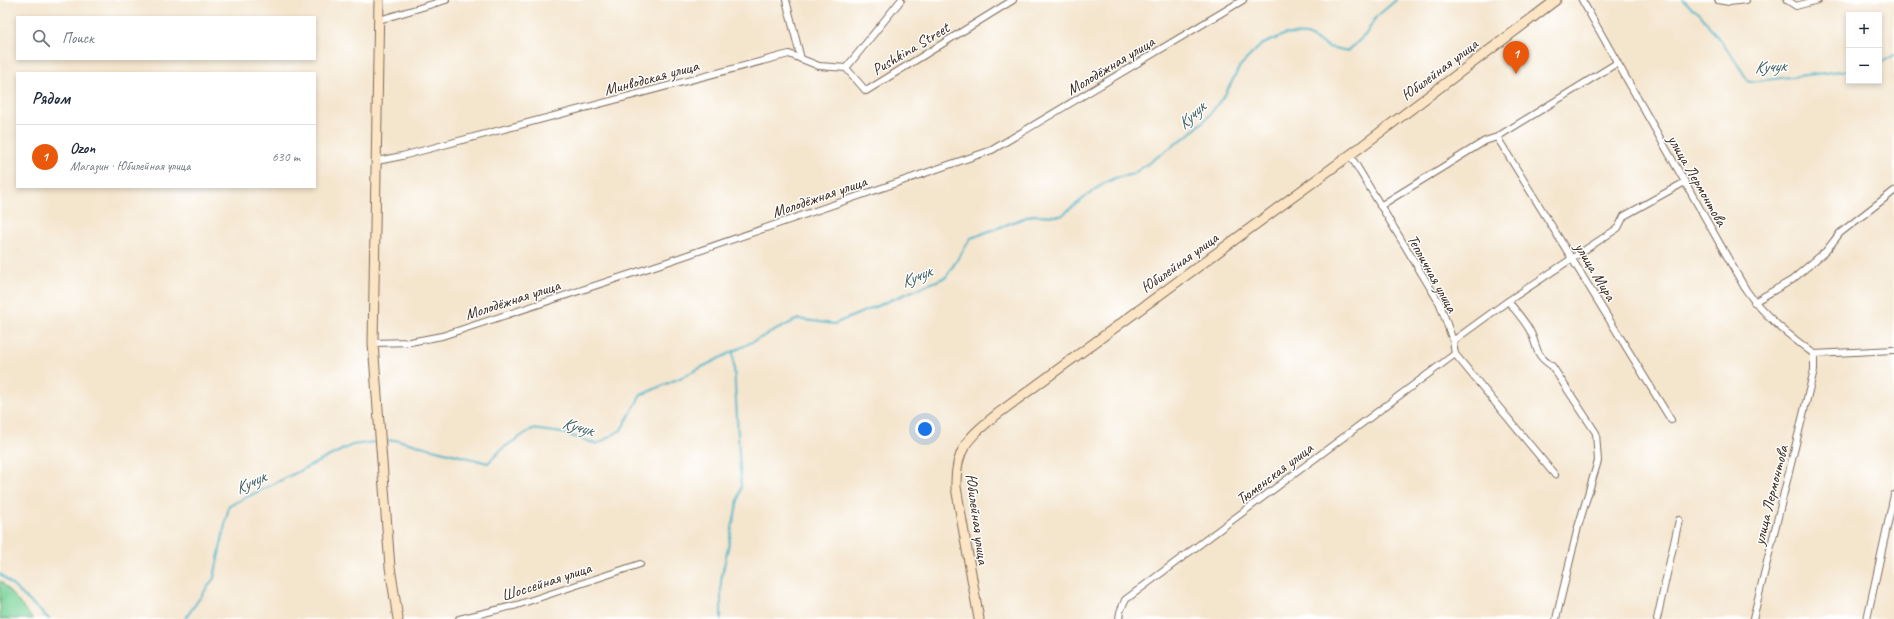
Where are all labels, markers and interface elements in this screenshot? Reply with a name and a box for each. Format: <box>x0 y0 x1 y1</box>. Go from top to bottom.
map controls <box>1846 12 1882 84</box>
button: + <box>1846 12 1882 48</box>
search box <box>16 16 316 60</box>
street label: Pushkina Street <box>868 17 954 80</box>
icon: search <box>30 27 52 49</box>
text: Поиск <box>62 29 94 48</box>
street label: Молодёжная улица <box>1063 31 1159 100</box>
street label: Юбилейная улица <box>1397 34 1483 105</box>
pin: 1 <box>1503 41 1529 74</box>
button: − <box>1846 48 1882 84</box>
street label: Минводская улица <box>602 55 702 100</box>
water label: Кучук <box>1754 55 1789 78</box>
text: Рядом <box>32 88 70 109</box>
water label: Кучук <box>1173 95 1212 134</box>
street label: улица Лермонтова <box>1662 130 1732 231</box>
text: Ozon <box>70 139 95 158</box>
text: 1 <box>42 149 48 165</box>
text: 630 m <box>272 149 300 165</box>
text: Магазин · Юбилейная улица <box>70 158 190 174</box>
street label: Молодёжная улица <box>769 171 871 222</box>
street label: Юбилейная улица <box>1137 227 1223 298</box>
street label: Тепличная улица <box>1402 231 1462 317</box>
street label: улица Мира <box>1569 238 1621 306</box>
water label: Кучук <box>898 260 937 292</box>
street label: Молодёжная улица <box>462 275 564 325</box>
water label: Кучук <box>560 412 598 441</box>
your location <box>915 419 935 439</box>
street label: Тюменская улица <box>1232 438 1318 509</box>
street label: улица Лермонтова <box>1749 442 1793 548</box>
water label: Кучук <box>232 465 271 499</box>
street label: Юбилейная улица <box>961 473 993 567</box>
street label: Шоссейная улица <box>499 558 595 606</box>

